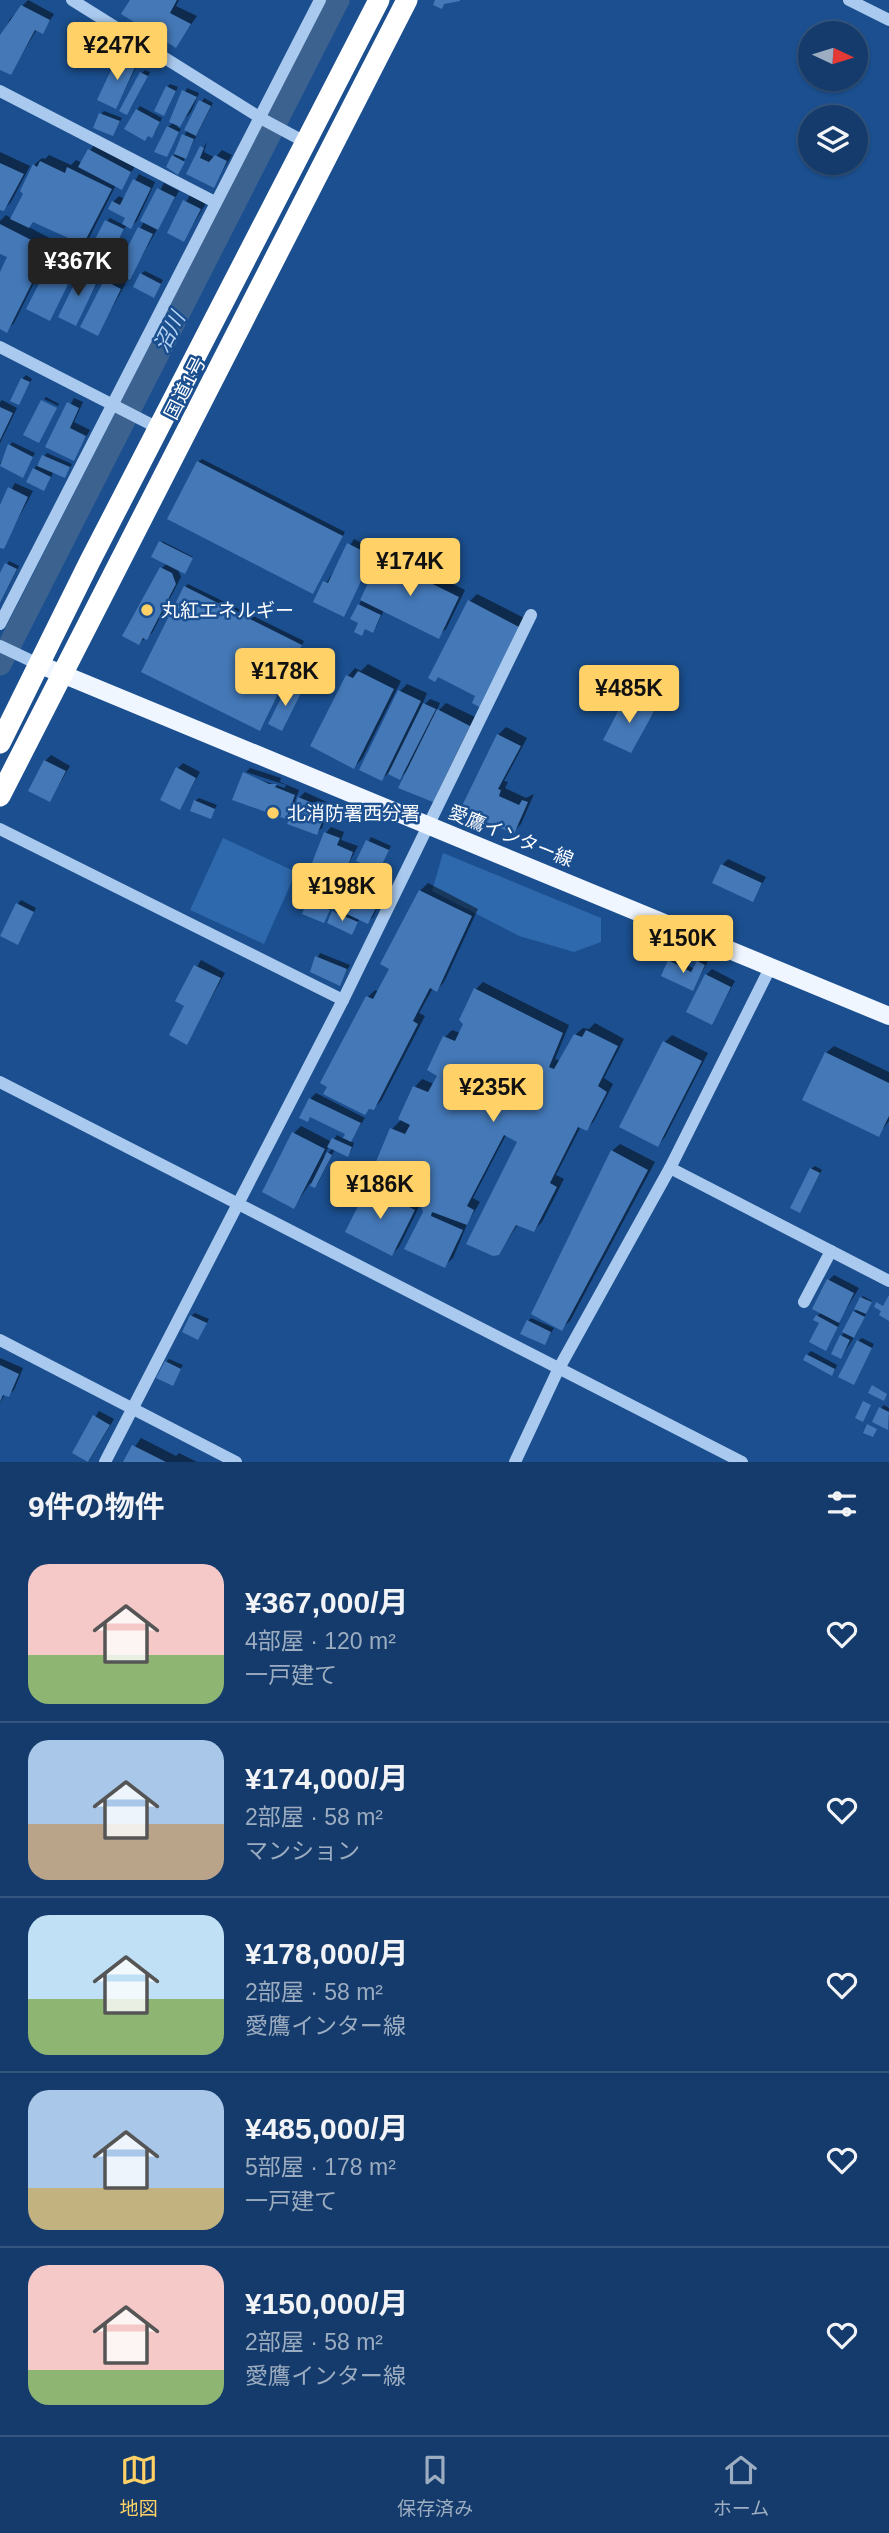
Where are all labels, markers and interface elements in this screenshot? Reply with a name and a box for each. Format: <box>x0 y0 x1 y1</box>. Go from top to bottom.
north arrow <box>798 21 868 91</box>
map controls <box>798 21 868 175</box>
pin: ¥247K <box>68 22 166 82</box>
text: ¥247K <box>83 32 151 58</box>
button: layers <box>798 105 868 175</box>
pin: ¥367K <box>29 238 127 298</box>
text: ¥367K <box>44 248 112 274</box>
water label: 沼川 <box>149 306 190 356</box>
street label: 国道1号 <box>160 353 210 423</box>
pin: ¥174K <box>361 538 459 598</box>
text: ¥174K <box>376 548 444 574</box>
place label: 丸紅エネルギー <box>161 600 294 621</box>
marker: 丸紅エネルギー <box>139 602 155 618</box>
pin: ¥178K <box>236 648 334 708</box>
text: ¥178K <box>251 658 319 684</box>
pin: ¥485K <box>580 666 678 725</box>
text: ¥485K <box>595 675 663 701</box>
street label: 愛鷹インター線 <box>445 801 577 871</box>
place label: 北消防署西分署 <box>287 803 420 824</box>
marker: 北消防署西分署 <box>265 805 281 821</box>
pin: ¥198K <box>293 864 391 923</box>
text: ¥198K <box>308 873 376 899</box>
pin: ¥150K <box>634 916 732 975</box>
text: ¥150K <box>649 925 717 951</box>
pin: ¥235K <box>444 1064 542 1124</box>
text: ¥235K <box>459 1074 527 1100</box>
pin: ¥186K <box>331 1162 429 1221</box>
text: ¥186K <box>346 1171 414 1197</box>
icon: filters <box>823 1485 861 1523</box>
text: 9件の物件 <box>28 1490 165 1523</box>
text: ¥367,000/月 <box>245 1586 408 1619</box>
icon: home <box>84 1592 168 1676</box>
icon: heart <box>823 1615 861 1653</box>
text: 4部屋 · 120 m² <box>245 1628 396 1654</box>
text: 一戸建て <box>245 1662 337 1688</box>
text: ¥174,000/月 <box>245 1762 408 1795</box>
icon: home <box>84 1768 168 1852</box>
icon: heart <box>823 1791 861 1829</box>
text: 2部屋 · 58 m² <box>245 1804 383 1830</box>
text: マンション <box>245 1838 360 1864</box>
text: ¥178,000/月 <box>245 1937 408 1970</box>
icon: home <box>84 1943 168 2027</box>
icon: heart <box>823 1966 861 2004</box>
text: 2部屋 · 58 m² <box>245 1979 383 2005</box>
text: 愛鷹インター線 <box>245 2013 406 2039</box>
text: ¥485,000/月 <box>245 2112 408 2145</box>
icon: home <box>84 2118 168 2202</box>
icon: heart <box>823 2141 861 2179</box>
text: 5部屋 · 178 m² <box>245 2154 396 2180</box>
text: 一戸建て <box>245 2188 337 2214</box>
text: ¥150,000/月 <box>245 2287 408 2320</box>
icon: home <box>84 2293 168 2377</box>
icon: heart <box>823 2316 861 2354</box>
text: 2部屋 · 58 m² <box>245 2329 383 2355</box>
text: 愛鷹インター線 <box>245 2363 406 2389</box>
tab: 地図 <box>120 2451 158 2520</box>
tab: 保存済み <box>397 2451 473 2520</box>
tab: ホーム <box>713 2451 769 2520</box>

